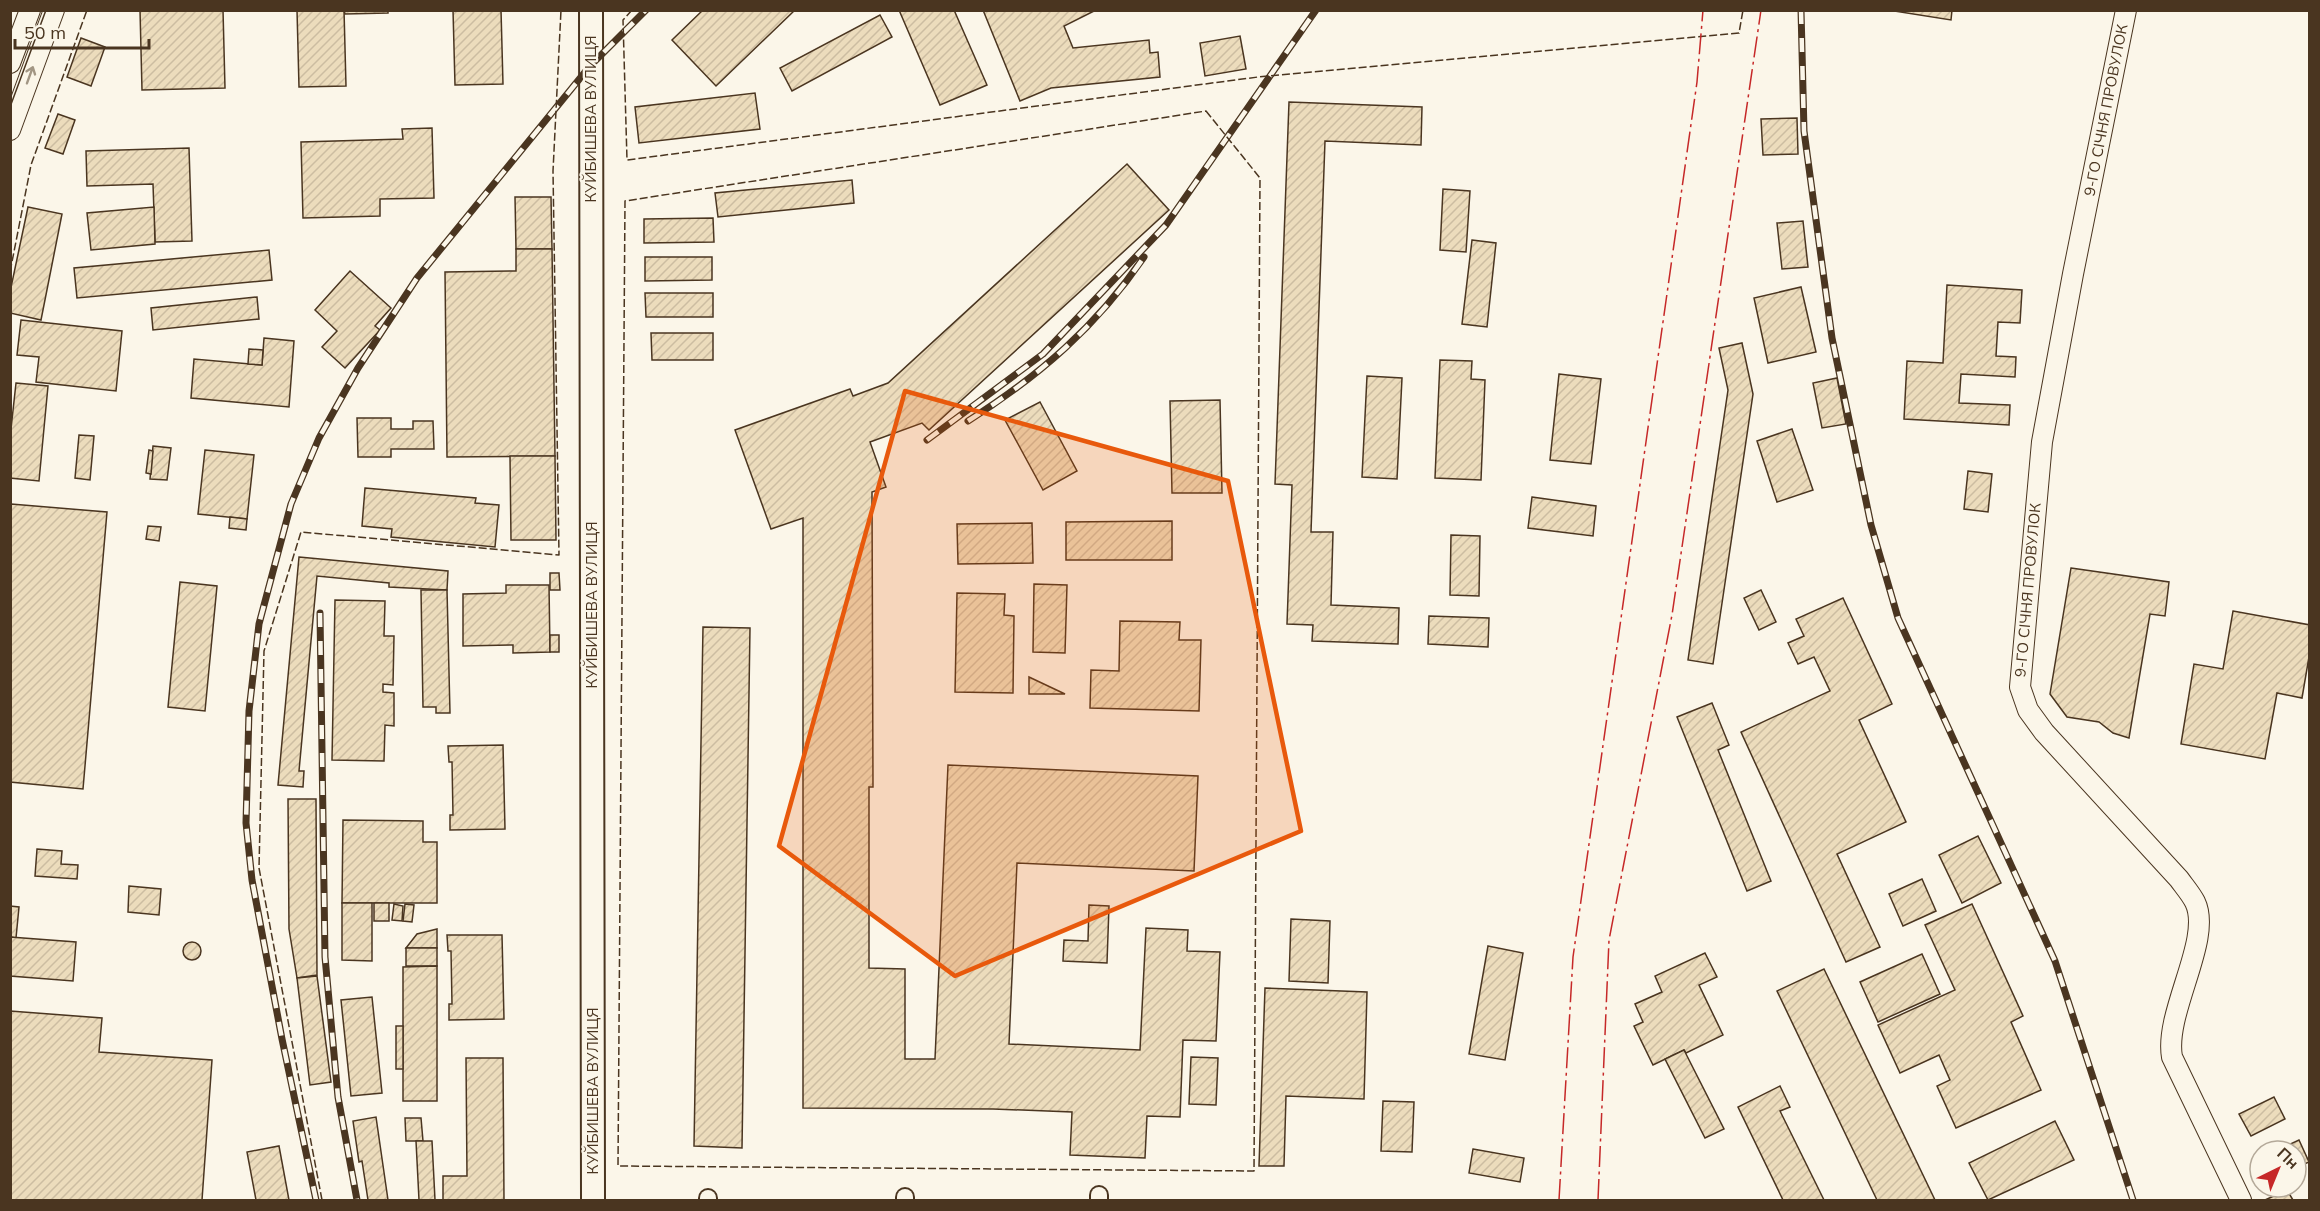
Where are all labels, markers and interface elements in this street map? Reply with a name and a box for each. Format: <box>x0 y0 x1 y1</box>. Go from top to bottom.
scale bar <box>15 12 148 50</box>
text: 50 m <box>24 21 66 44</box>
street label: 9-ГО СІЧНЯ ПРОВУЛОК <box>2080 22 2132 197</box>
street label: КУЙБИШЕВА ВУЛИЦЯ <box>581 35 600 203</box>
one-way arrow <box>26 66 37 85</box>
street label: 9-ГО СІЧНЯ ПРОВУЛОК <box>2010 502 2045 678</box>
street label: КУЙБИШЕВА ВУЛИЦЯ <box>582 521 601 689</box>
street label: КУЙБИШЕВА ВУЛИЦЯ <box>583 1007 602 1175</box>
north arrow <box>2248 1139 2308 1199</box>
text: Пн <box>2273 1143 2303 1173</box>

